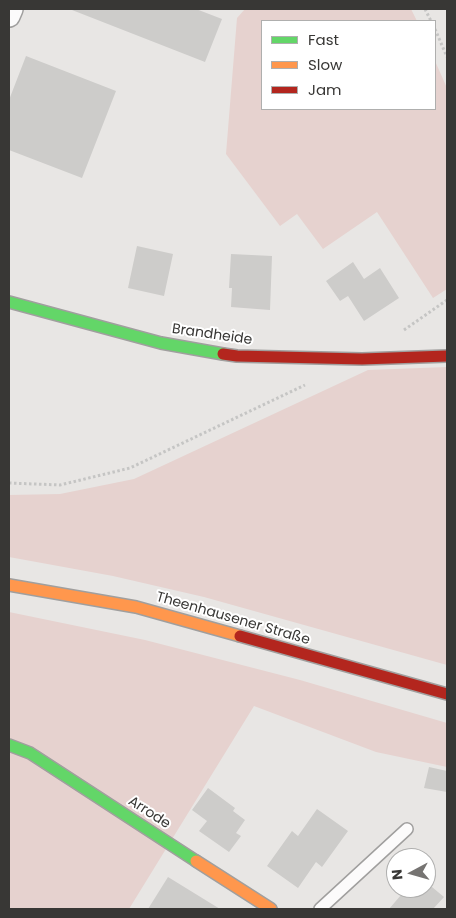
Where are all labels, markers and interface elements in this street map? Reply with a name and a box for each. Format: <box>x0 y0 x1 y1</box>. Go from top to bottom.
legend <box>261 20 436 110</box>
text: Fast <box>308 29 339 50</box>
text: Slow <box>308 54 342 75</box>
text: Jam <box>308 79 342 100</box>
street label: Brandheide <box>171 321 253 349</box>
street label: Theenhausener Straße <box>154 589 312 649</box>
street label: Arrode <box>125 793 173 833</box>
north arrow <box>386 848 436 898</box>
text: N <box>387 868 408 881</box>

